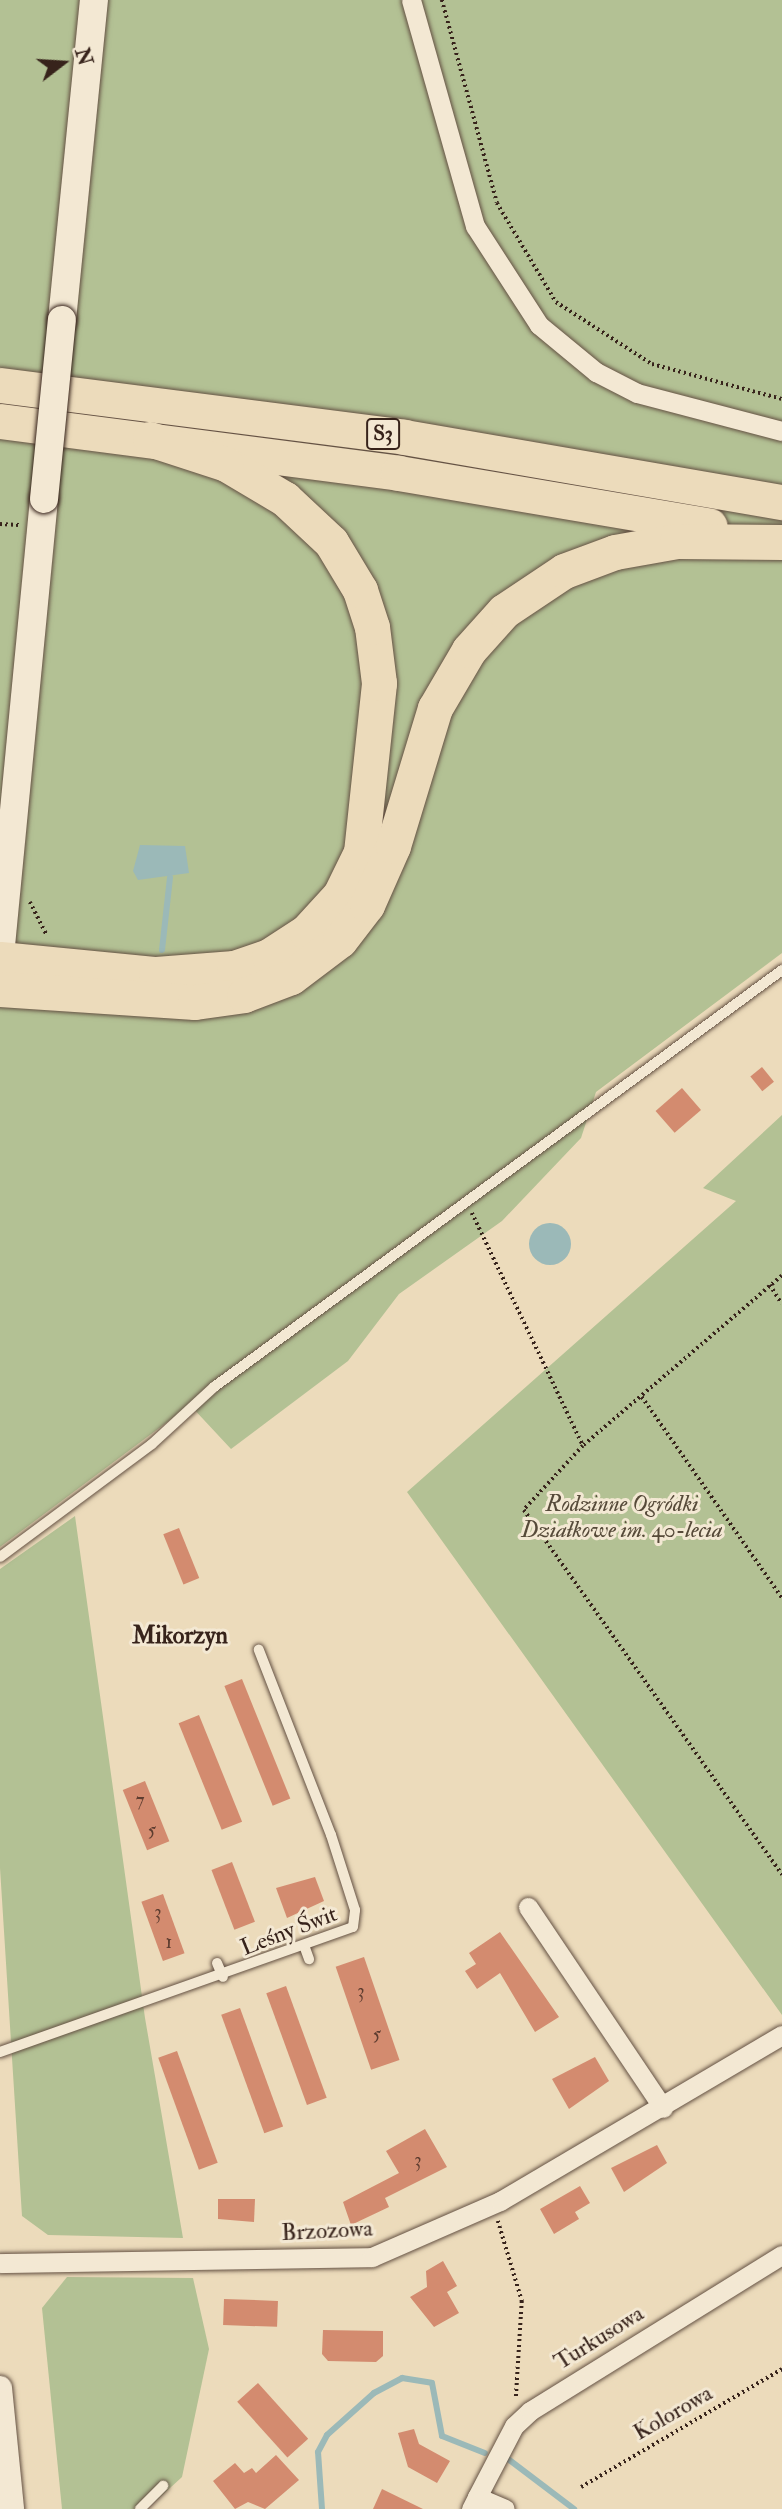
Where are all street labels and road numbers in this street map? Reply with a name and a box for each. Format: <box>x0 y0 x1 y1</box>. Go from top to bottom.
road number: S3 <box>366 416 400 452</box>
street label: Leśny Świt <box>237 1900 341 1962</box>
street label: Brzozowa <box>281 2215 373 2247</box>
street label: Turkusowa <box>549 2300 649 2376</box>
street label: Kolorowa <box>629 2379 717 2447</box>

